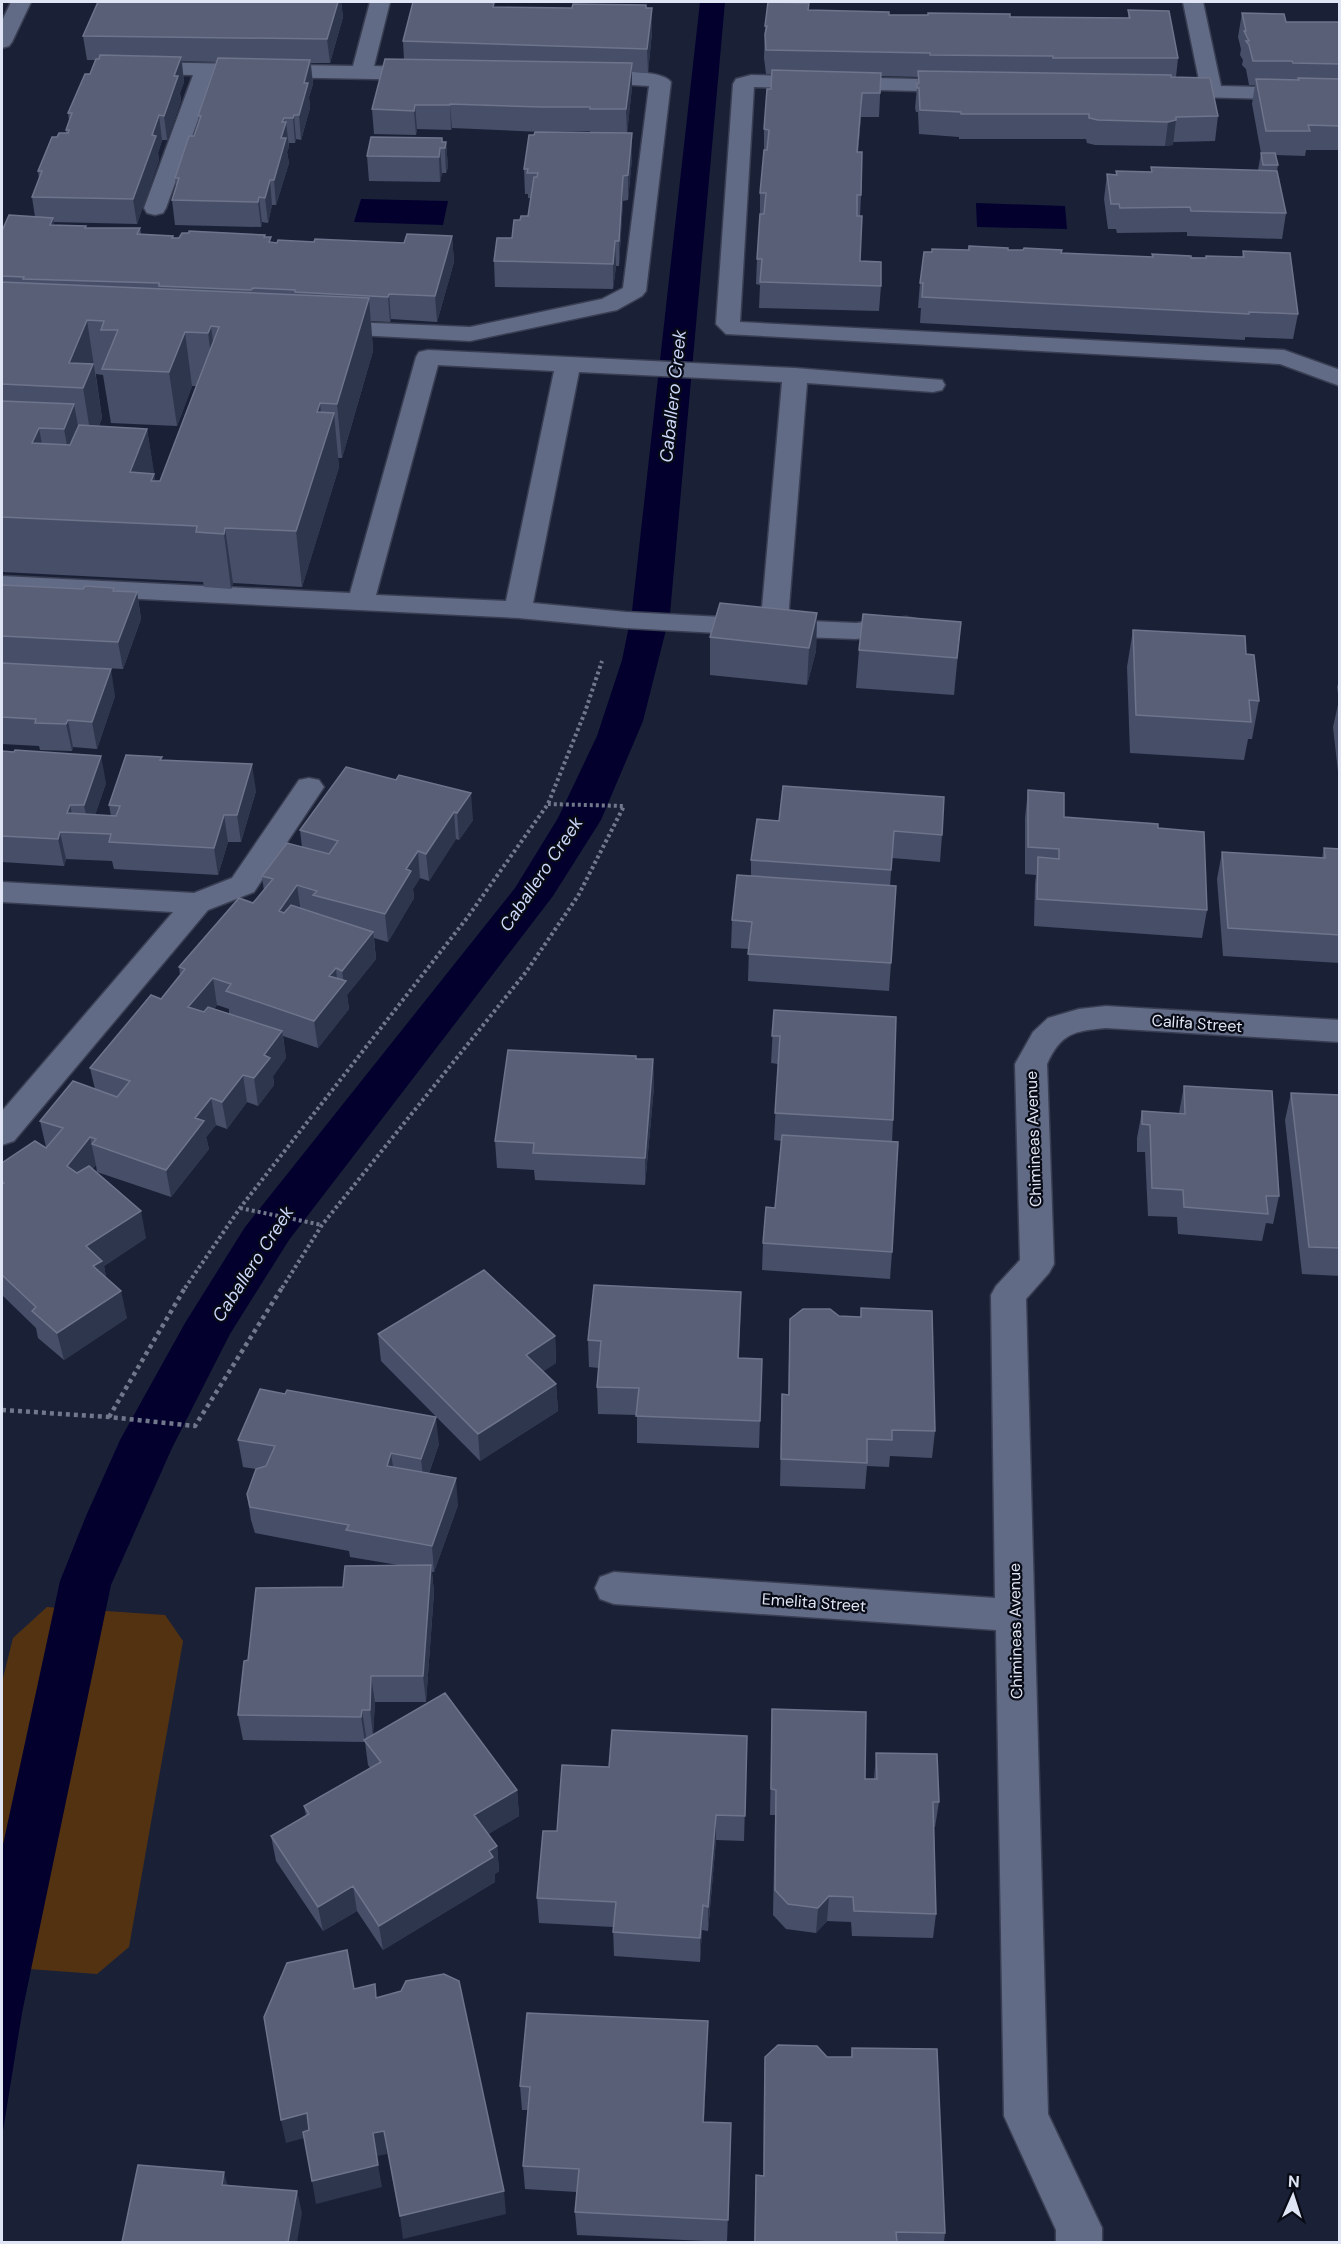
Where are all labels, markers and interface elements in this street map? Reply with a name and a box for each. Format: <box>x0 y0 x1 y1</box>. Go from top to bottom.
water label: Caballero Creek <box>654 328 692 464</box>
water label: Caballero Creek <box>494 811 589 936</box>
street label: Califa Street <box>1151 1010 1243 1037</box>
street label: Chimineas Avenue <box>1021 1071 1046 1207</box>
water label: Caballero Creek <box>207 1201 300 1327</box>
street label: Chimineas Avenue <box>1004 1563 1027 1699</box>
street label: Emelita Street <box>761 1588 867 1617</box>
north arrow <box>1263 2166 1323 2226</box>
text: N <box>1287 2171 1300 2192</box>

